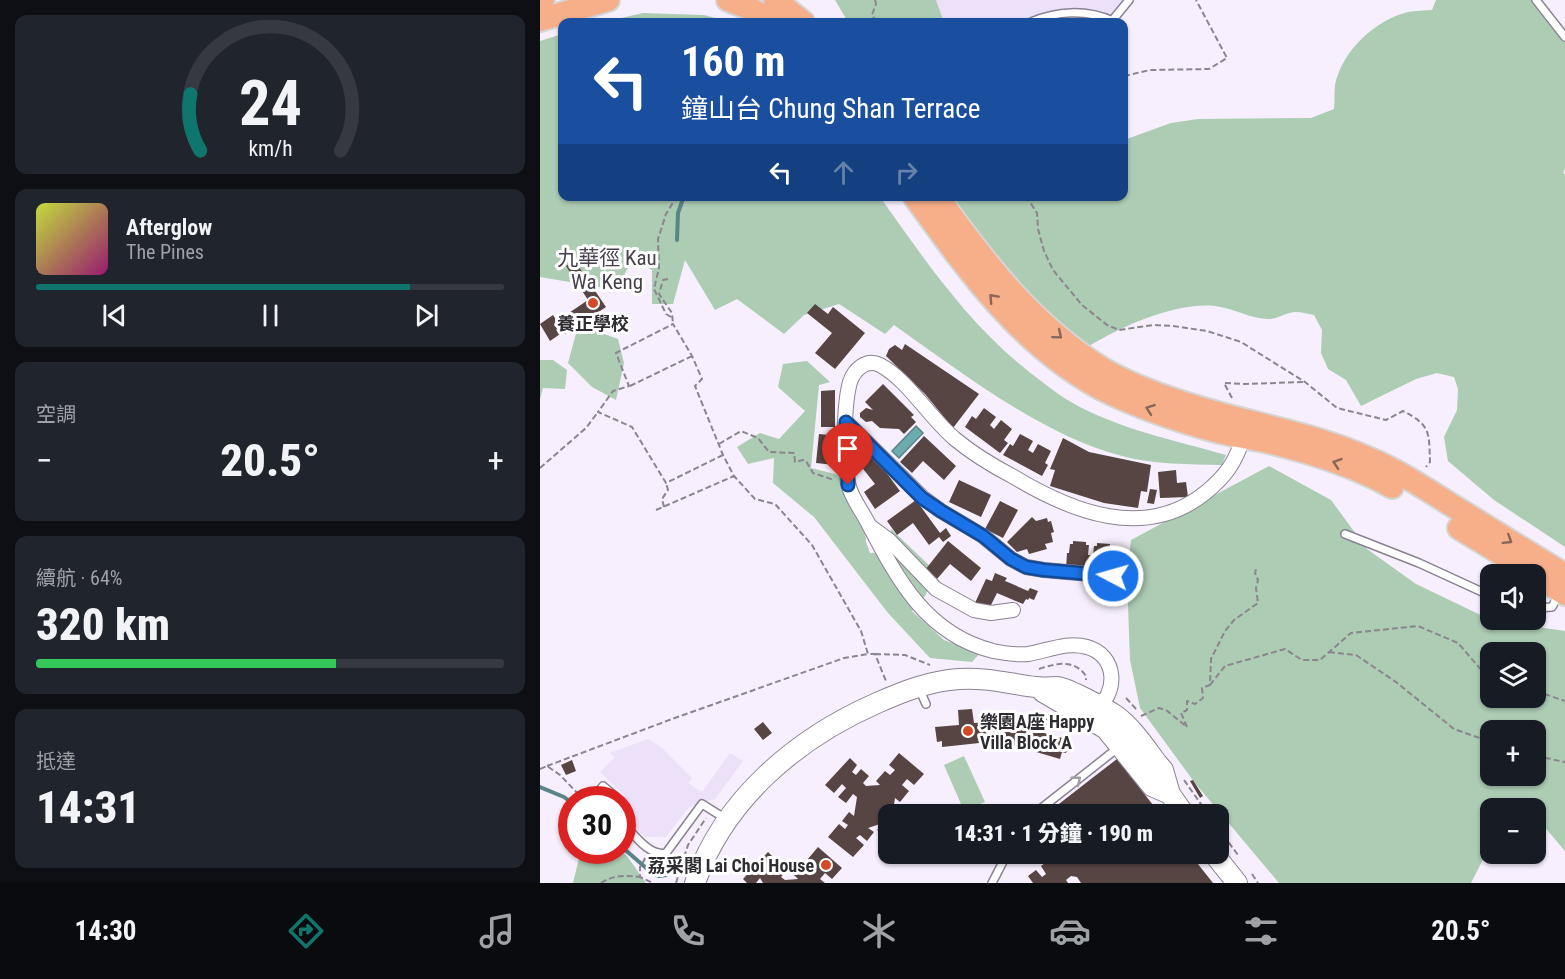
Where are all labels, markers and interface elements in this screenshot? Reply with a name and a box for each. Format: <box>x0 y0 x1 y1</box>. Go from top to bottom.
text: 160 m <box>681 37 786 86</box>
icon: left <box>582 42 660 120</box>
text: 24 <box>238 67 302 140</box>
text: 鐘山台 Chung Shan Terrace <box>681 93 980 125</box>
text: km/h <box>248 137 292 162</box>
icon: left <box>764 156 797 189</box>
icon: ahead <box>827 156 860 189</box>
icon: right <box>890 156 923 189</box>
text: Afterglow <box>126 215 212 240</box>
text: The Pines <box>126 240 204 264</box>
district label: 九華徑 Kau Wa Keng <box>557 246 657 294</box>
one-way arrow <box>989 295 1000 306</box>
marker: 養正學校 <box>586 296 600 310</box>
icon: previous <box>98 299 131 332</box>
icon: pause <box>254 299 287 332</box>
icon: next <box>410 299 443 332</box>
place label: 養正學校 <box>557 313 629 334</box>
one-way arrow <box>1051 328 1062 339</box>
text: 空調 <box>36 402 76 426</box>
one-way arrow <box>1145 404 1156 417</box>
pin <box>822 423 873 485</box>
icon: arrive <box>831 432 864 465</box>
text: 20.5° <box>220 434 320 487</box>
text: − <box>36 441 53 480</box>
text: + <box>488 441 504 480</box>
one-way arrow <box>1332 458 1343 471</box>
one-way arrow <box>1502 532 1513 543</box>
position arrow <box>1081 544 1145 608</box>
map controls <box>1480 564 1546 864</box>
button: sound <box>1480 564 1546 630</box>
text: 續航 · 64% <box>36 566 122 590</box>
text: 320 km <box>36 598 170 651</box>
button: layers <box>1480 642 1546 708</box>
place label: 樂園A座 Happy Villa Block A <box>980 711 1094 753</box>
button: + <box>1480 720 1546 786</box>
marker: 樂園A座 Happy Villa Block A <box>961 724 975 738</box>
text: 抵達 <box>36 749 76 773</box>
one-way arrow <box>1070 777 1081 788</box>
text: 14:31 <box>36 781 140 834</box>
speed limit sign: 30 <box>558 786 636 864</box>
button: − <box>1480 798 1546 864</box>
text: 14:31 · 1 分鐘 · 190 m <box>954 821 1153 846</box>
place label: 荔采閣 Lai Choi House <box>648 855 814 876</box>
marker: 荔采閣 Lai Choi House <box>819 858 833 872</box>
icon: directions <box>285 910 327 952</box>
icon: music <box>476 910 518 952</box>
icon: phone <box>667 910 709 952</box>
icon: climate <box>858 910 900 952</box>
icon: car <box>1049 910 1091 952</box>
icon: filters <box>1240 910 1282 952</box>
text: 14:30 <box>74 915 136 947</box>
text: 20.5° <box>1431 915 1491 947</box>

